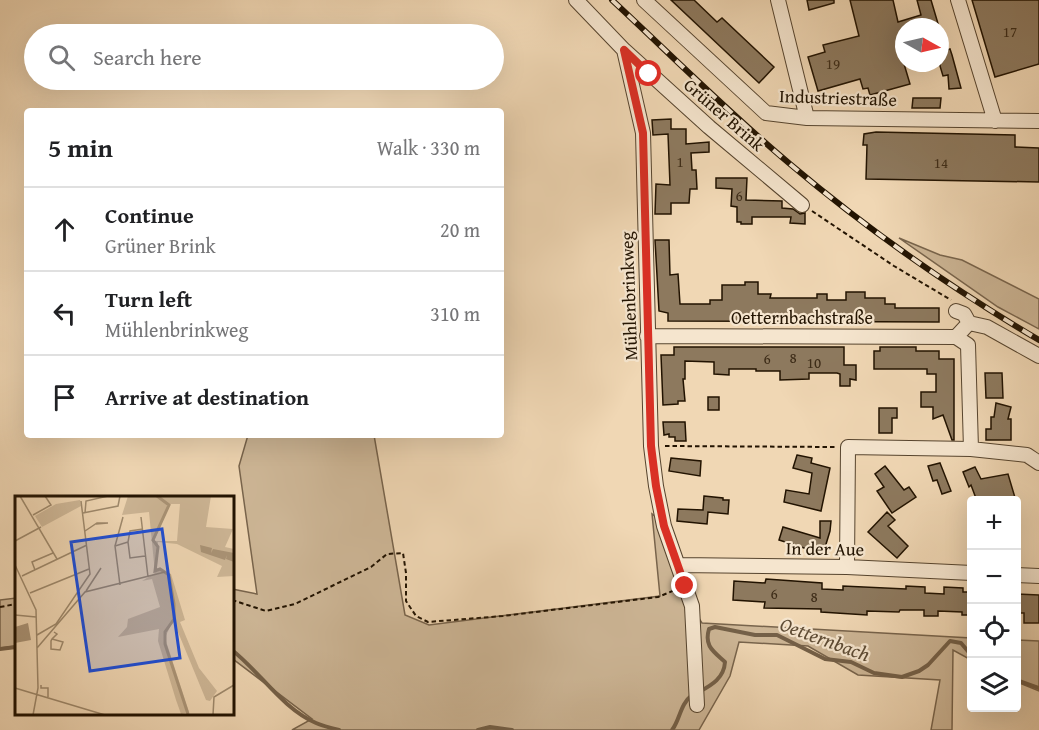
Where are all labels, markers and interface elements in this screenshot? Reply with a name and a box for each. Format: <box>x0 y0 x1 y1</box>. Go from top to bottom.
north arrow <box>895 18 949 72</box>
house number: 17 <box>1003 21 1017 42</box>
search box <box>24 24 504 90</box>
icon: search <box>45 41 78 74</box>
text: Search here <box>93 41 202 73</box>
house number: 19 <box>826 53 840 74</box>
route start <box>635 60 661 86</box>
street label: Grüner Brink <box>678 72 771 158</box>
street label: Industriestraße <box>779 82 897 113</box>
text: 5 min <box>48 128 113 167</box>
text: Walk · 330 m <box>377 133 480 162</box>
house number: 1 <box>676 151 684 172</box>
house number: 14 <box>934 152 948 173</box>
house number: 6 <box>735 185 743 206</box>
text: Continue <box>105 199 194 231</box>
icon: ahead <box>48 213 81 246</box>
text: 20 m <box>440 215 480 244</box>
text: Grüner Brink <box>105 231 216 260</box>
street label: Mühlenbrinkweg <box>613 231 644 361</box>
text: Turn left <box>105 283 192 315</box>
icon: left <box>48 297 81 330</box>
text: 310 m <box>430 299 480 328</box>
street label: Oetternbachstraße <box>731 304 873 331</box>
text: Mühlenbrinkweg <box>105 315 248 344</box>
house number: 8 <box>789 347 797 368</box>
house number: 6 <box>763 348 771 369</box>
house number: 10 <box>807 352 821 373</box>
icon: arrive <box>48 381 81 414</box>
text: Arrive at destination <box>105 381 309 413</box>
inset map <box>15 496 234 715</box>
map controls <box>967 496 1021 712</box>
button: + <box>967 496 1021 550</box>
street label: In der Aue <box>786 534 864 563</box>
button: − <box>967 550 1021 604</box>
route end <box>671 572 697 598</box>
house number: 6 <box>770 583 778 604</box>
house number: 8 <box>810 586 818 607</box>
button: locate <box>967 604 1021 658</box>
water label: Oetternbach <box>776 609 874 668</box>
button: layers <box>967 658 1021 712</box>

